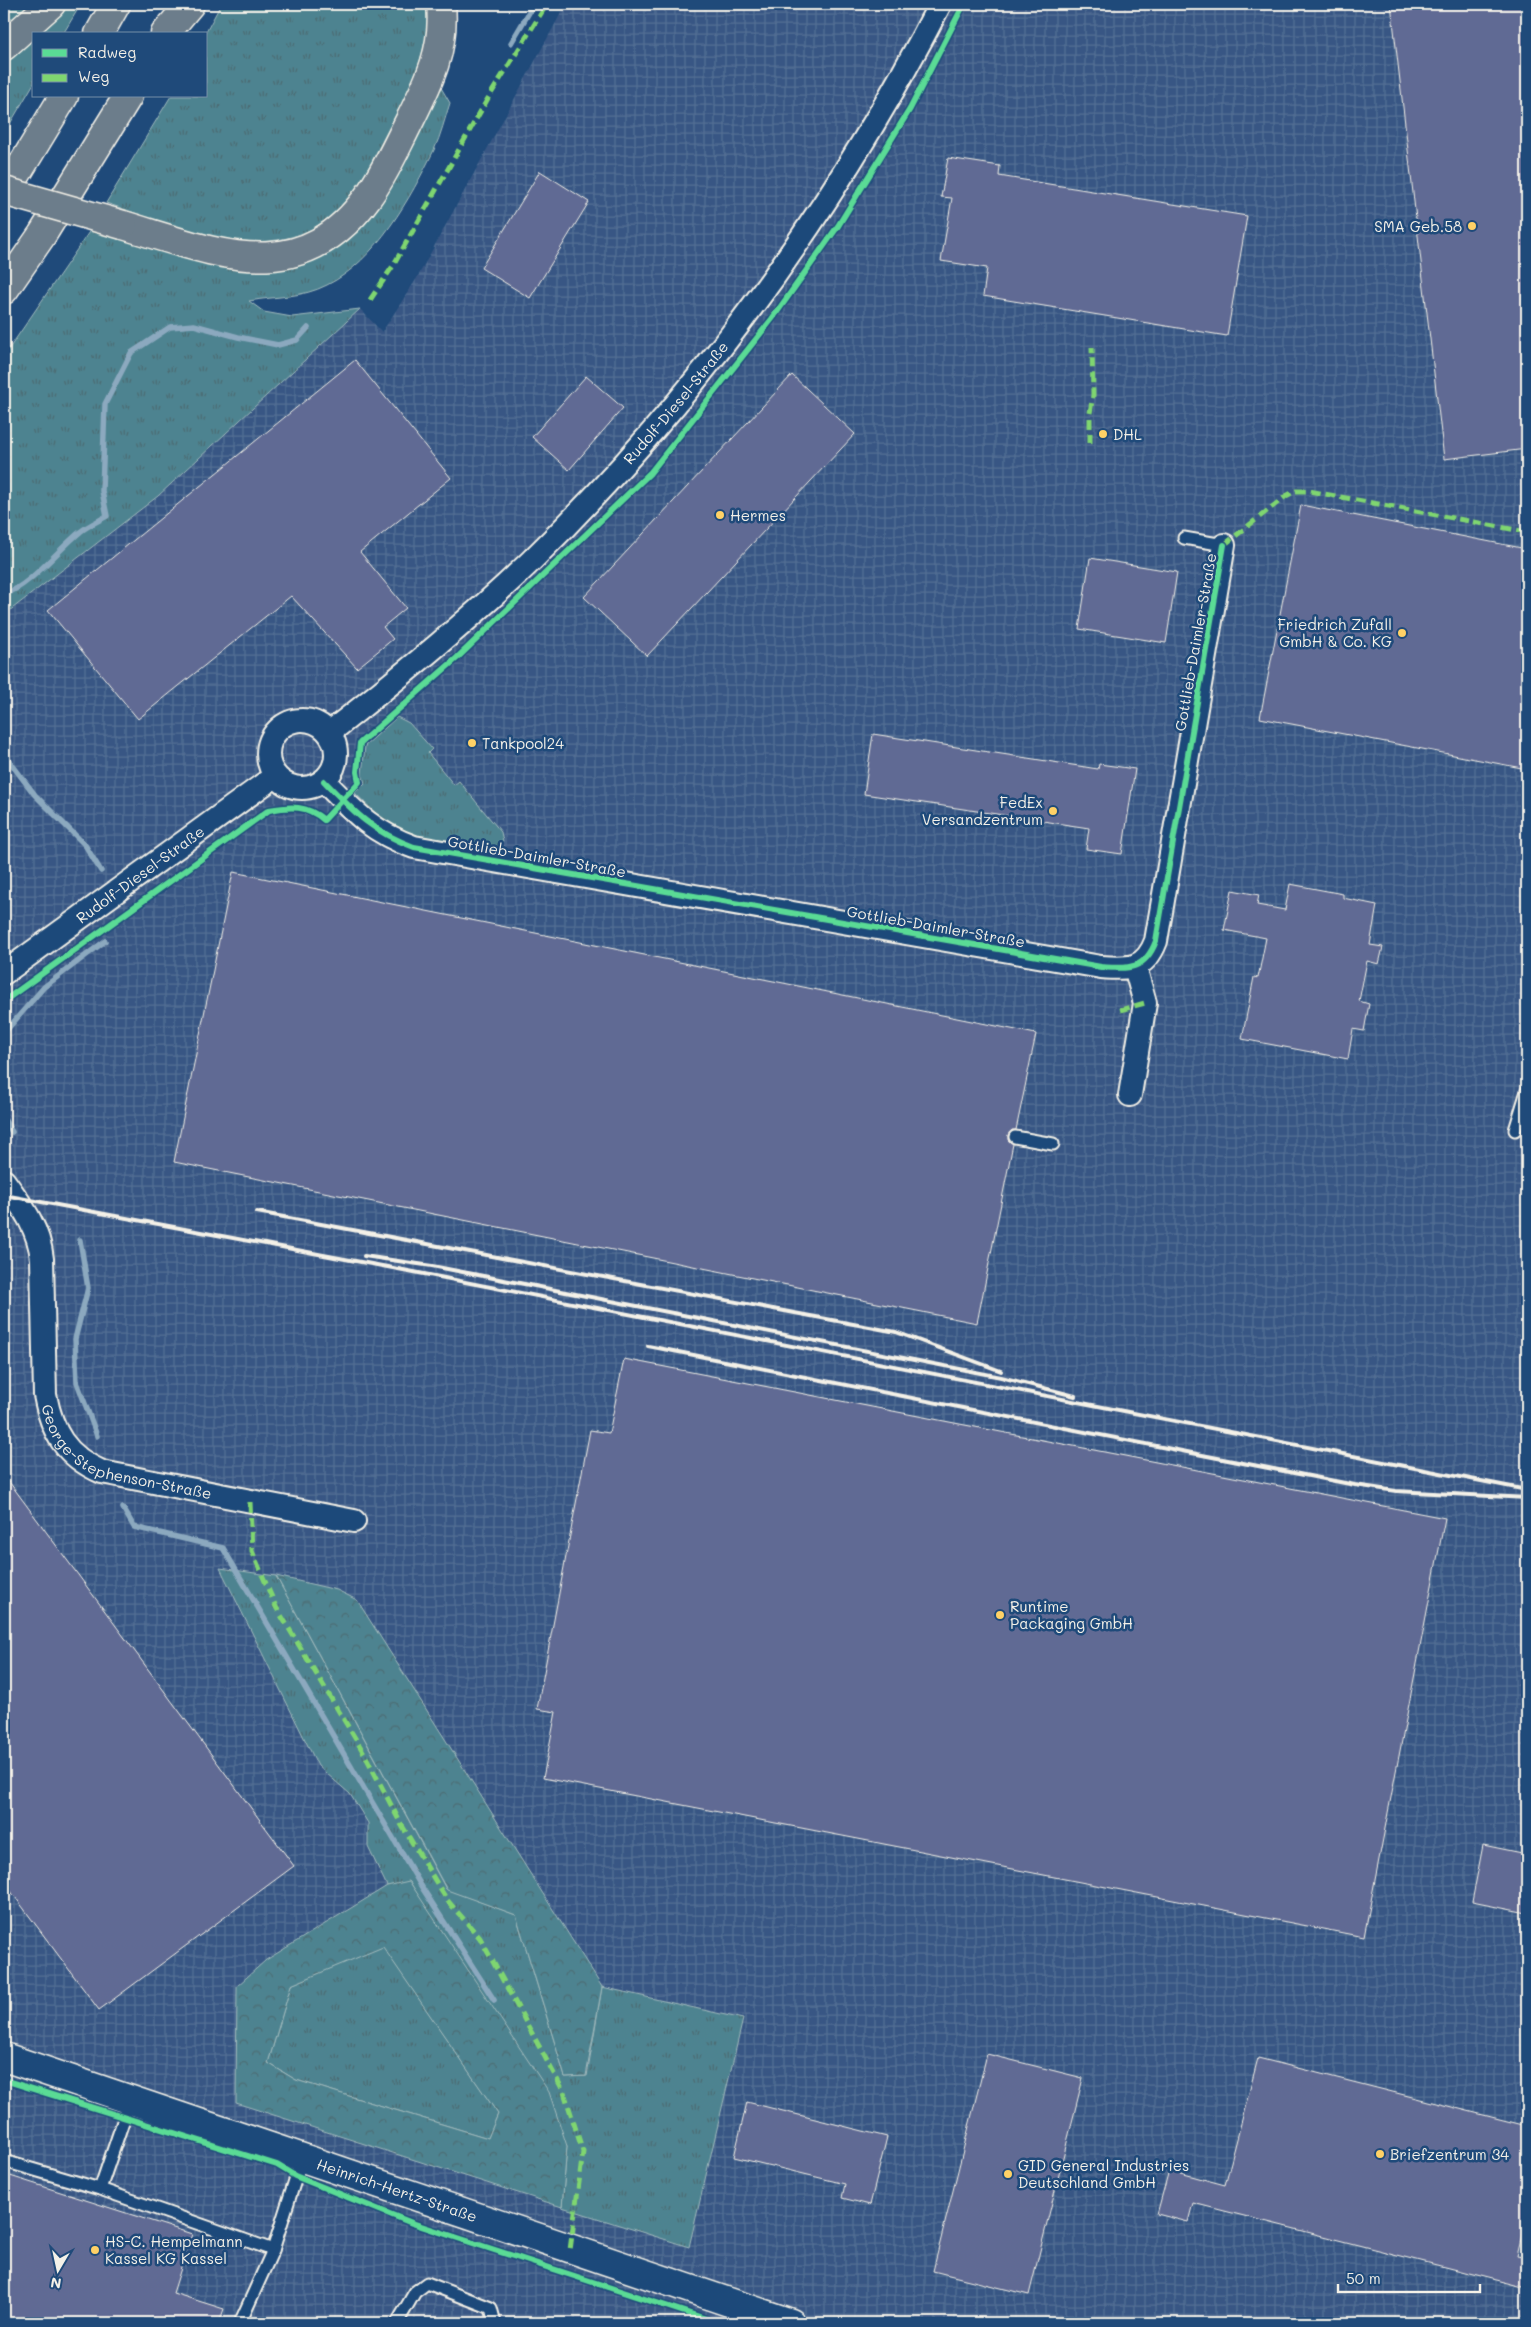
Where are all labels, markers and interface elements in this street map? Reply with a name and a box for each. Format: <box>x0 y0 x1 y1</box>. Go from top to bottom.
legend <box>32 32 208 98</box>
text: Radweg <box>78 42 136 62</box>
text: Weg <box>78 66 109 86</box>
place label: SMA Geb.58 <box>1374 216 1462 236</box>
marker: SMA Geb.58 <box>1466 220 1478 232</box>
street label: Rudolf-Diesel-Straße <box>619 337 732 468</box>
place label: DHL <box>1113 424 1142 444</box>
marker: DHL <box>1097 428 1109 440</box>
place label: Hermes <box>730 505 786 525</box>
marker: Hermes <box>714 509 726 521</box>
street label: Gottlieb-Daimler-Straße <box>1169 551 1221 733</box>
place label: Friedrich Zufall GmbH & Co. KG <box>1277 614 1392 651</box>
marker: Friedrich Zufall GmbH & Co. KG <box>1396 627 1408 639</box>
place label: Tankpool24 <box>482 733 564 753</box>
marker: Tankpool24 <box>466 737 478 749</box>
place label: FedEx Versandzentrum <box>922 792 1043 829</box>
marker: FedEx Versandzentrum <box>1047 805 1059 817</box>
street label: Rudolf-Diesel-Straße <box>72 821 208 928</box>
street label: Gottlieb-Daimler-Straße <box>446 830 628 882</box>
street label: Gottlieb-Daimler-Straße <box>845 900 1027 952</box>
street label: George-Stephenson-Straße <box>37 1402 214 1503</box>
place label: Runtime Packaging GmbH <box>1010 1596 1133 1633</box>
marker: Runtime Packaging GmbH <box>994 1609 1006 1621</box>
place label: Briefzentrum 34 <box>1390 2144 1509 2164</box>
marker: Briefzentrum 34 <box>1374 2148 1386 2160</box>
street label: Heinrich-Hertz-Straße <box>314 2153 480 2226</box>
place label: GID General Industries Deutschland GmbH <box>1018 2155 1189 2192</box>
marker: GID General Industries Deutschland GmbH <box>1002 2168 1014 2180</box>
place label: HS-C. Hempelmann Kassel KG Kassel <box>105 2231 243 2268</box>
north arrow <box>32 2244 82 2294</box>
marker: HS-C. Hempelmann Kassel KG Kassel <box>89 2244 101 2256</box>
scale bar <box>1338 2262 1481 2294</box>
text: 50 m <box>1346 2268 1381 2288</box>
text: N <box>49 2273 63 2294</box>

